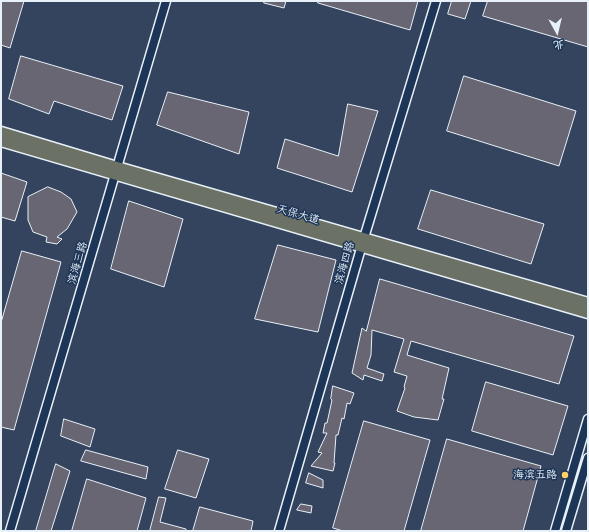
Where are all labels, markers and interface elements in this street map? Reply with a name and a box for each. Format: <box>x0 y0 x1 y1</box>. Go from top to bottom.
north arrow <box>537 12 577 52</box>
text: 北 <box>552 37 565 52</box>
street label: 天保大道 <box>275 203 321 227</box>
street label: 滨海三路 <box>66 240 90 286</box>
street label: 滨海四路 <box>333 240 357 286</box>
place label: 海滨五路 <box>513 468 557 482</box>
marker: 海滨五路 <box>560 470 570 480</box>

